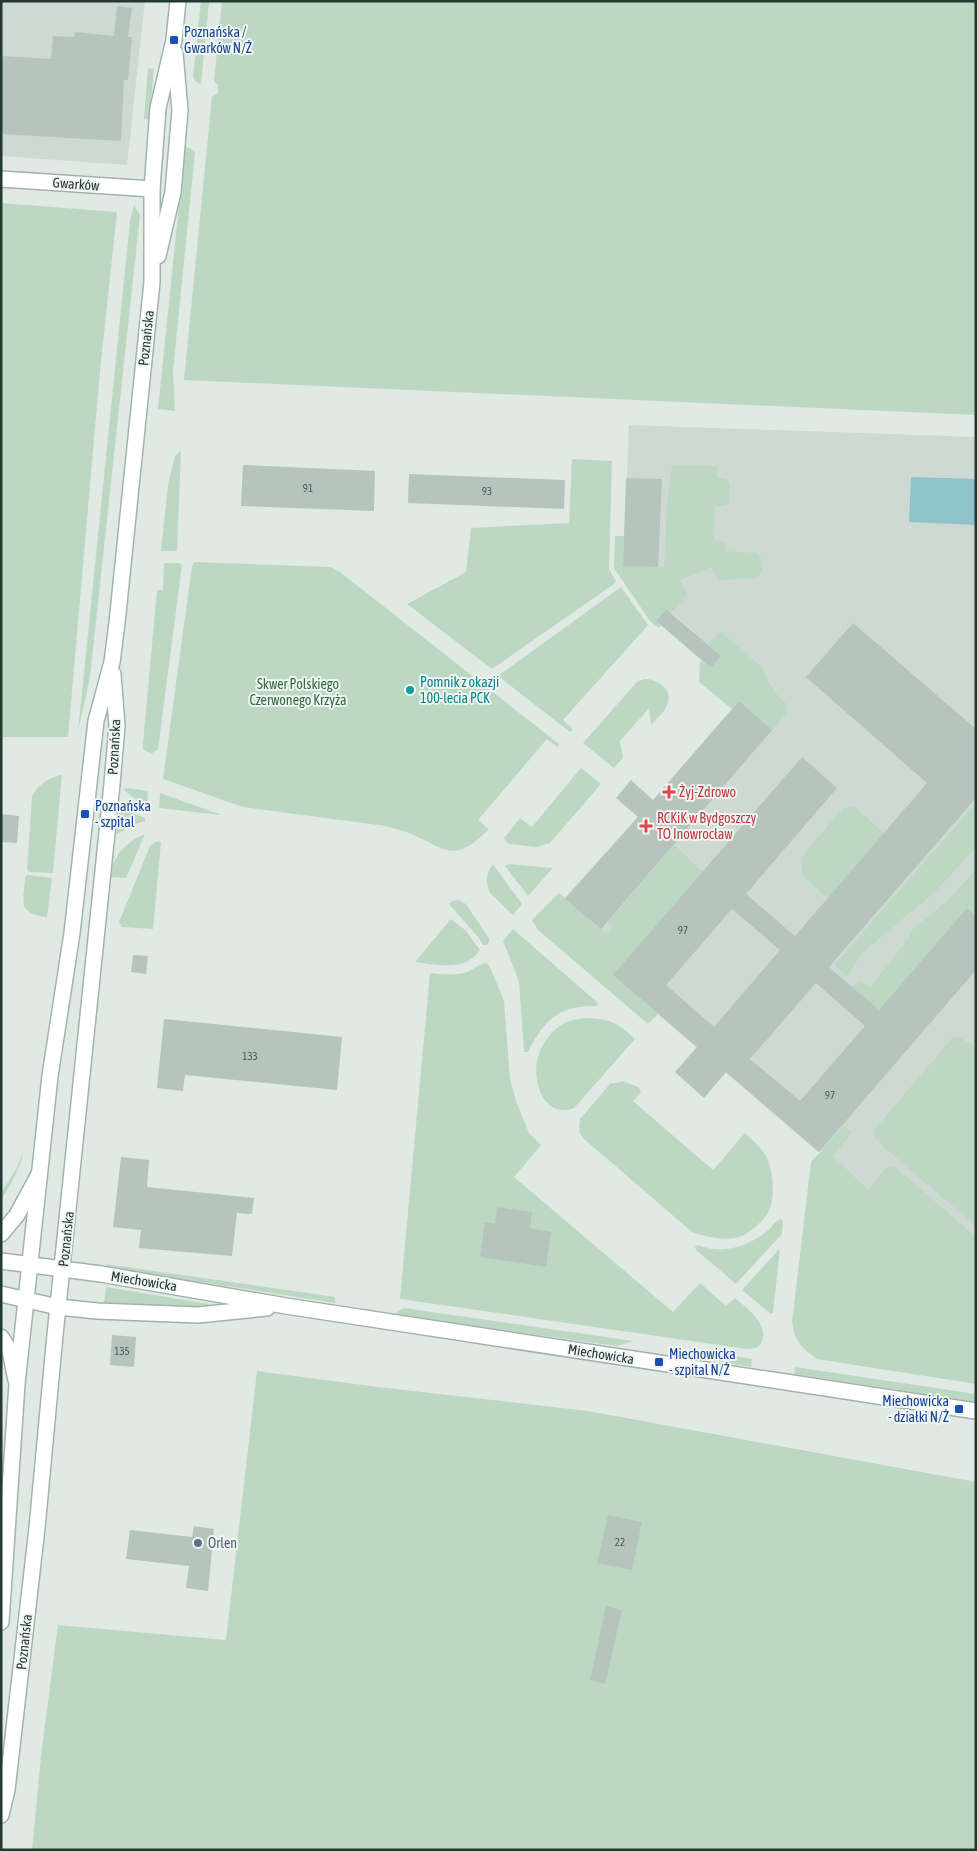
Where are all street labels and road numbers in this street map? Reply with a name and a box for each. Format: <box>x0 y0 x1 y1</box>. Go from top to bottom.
street label: Gwarków <box>52 174 101 194</box>
street label: Poznańska <box>135 309 157 367</box>
street label: Poznańska <box>105 719 123 775</box>
street label: Poznańska <box>55 1210 77 1268</box>
street label: Miechowicka <box>110 1268 178 1294</box>
street label: Miechowicka <box>567 1341 635 1367</box>
street label: Poznańska <box>13 1613 35 1671</box>

